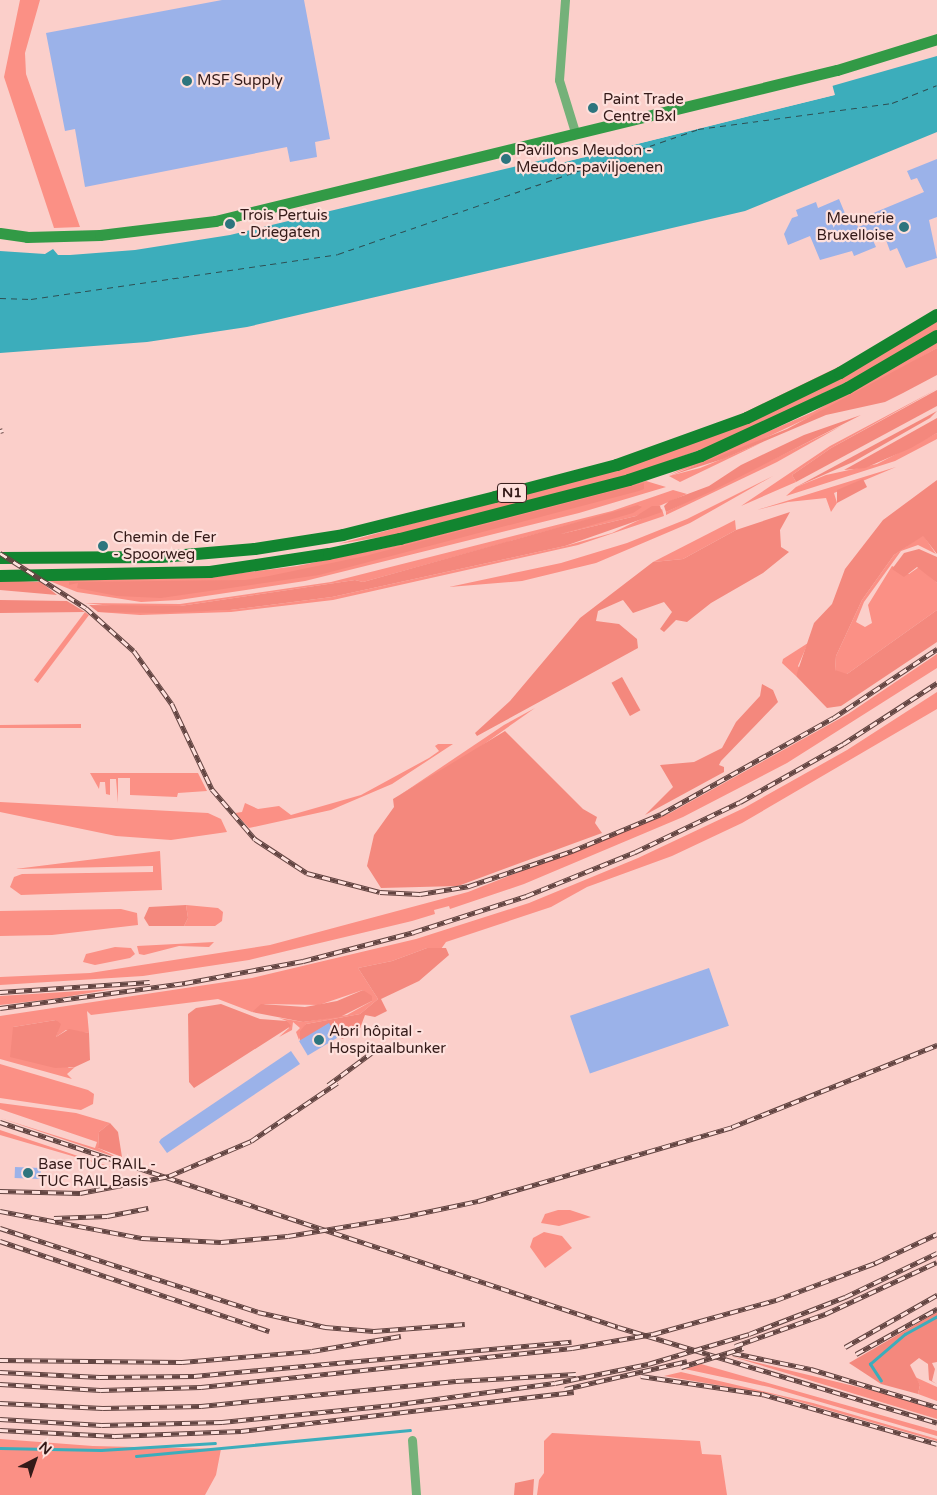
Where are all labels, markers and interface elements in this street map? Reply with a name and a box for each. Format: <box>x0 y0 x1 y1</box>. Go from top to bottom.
place label: MSF Supply <box>197 72 283 90</box>
marker: MSF Supply <box>181 75 193 87</box>
place label: Paint Trade Centre Bxl <box>603 90 684 125</box>
marker: Paint Trade Centre Bxl <box>587 102 599 114</box>
place label: Pavillons Meudon - Meudon-paviljoenen <box>516 141 663 176</box>
marker: Pavillons Meudon - Meudon-paviljoenen <box>500 153 512 165</box>
place label: Trois Pertuis - Driegaten <box>240 206 328 241</box>
place label: Meunerie Bruxelloise <box>817 209 894 244</box>
marker: Trois Pertuis - Driegaten <box>224 218 236 230</box>
marker: Meunerie Bruxelloise <box>898 221 910 233</box>
road number: N1 <box>496 482 528 504</box>
place label: Chemin de Fer - Spoorweg <box>113 528 216 563</box>
marker: Chemin de Fer - Spoorweg <box>97 540 109 552</box>
place label: Abri hôpital - Hospitaalbunker <box>329 1022 446 1057</box>
marker: Abri hôpital - Hospitaalbunker <box>313 1034 325 1046</box>
place label: Base TUC RAIL - TUC RAIL Basis <box>38 1155 156 1190</box>
marker: Base TUC RAIL - TUC RAIL Basis <box>22 1167 34 1179</box>
north arrow <box>10 1435 60 1485</box>
text: N <box>35 1438 55 1458</box>

